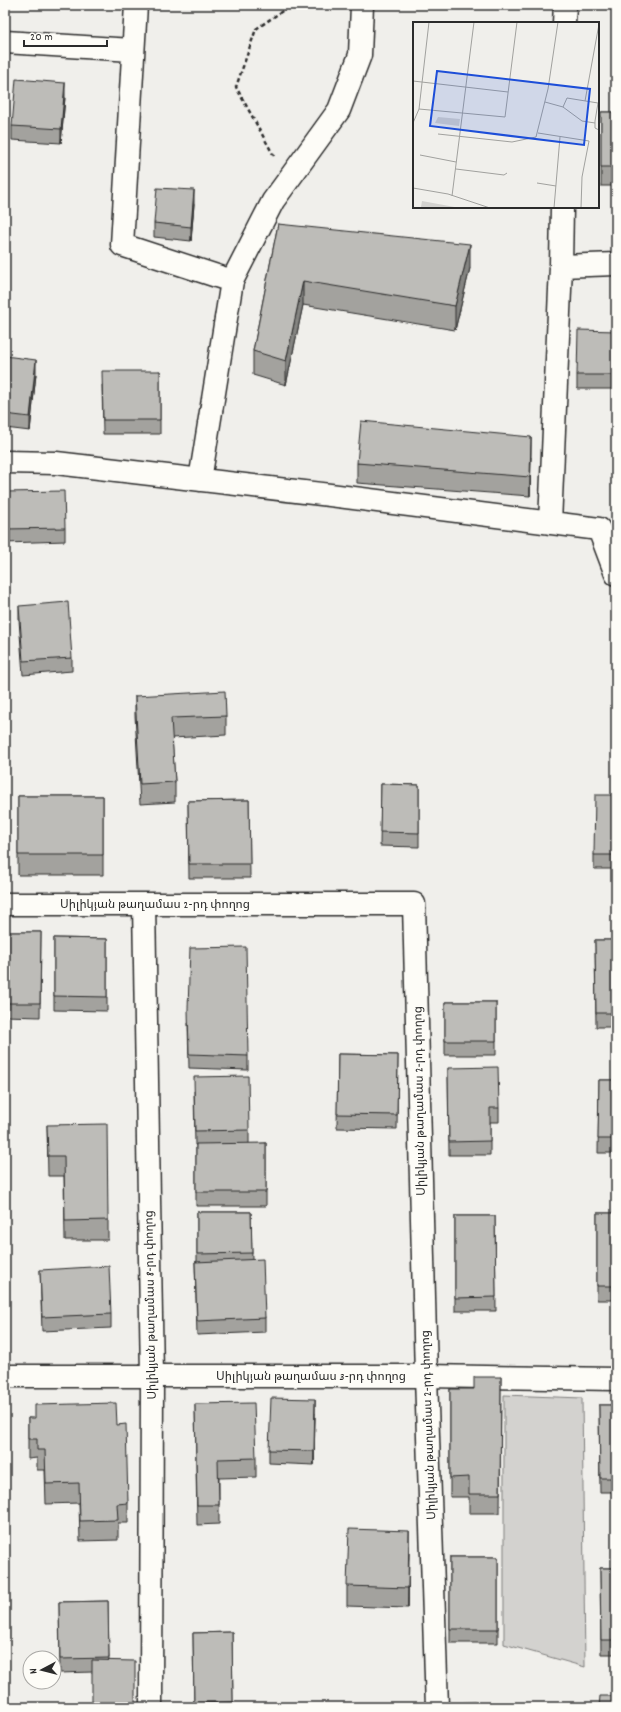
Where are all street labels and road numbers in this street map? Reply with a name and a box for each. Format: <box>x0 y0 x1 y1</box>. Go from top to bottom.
street label: Սիլիկյան թաղամաս 2-րդ փողոց <box>60 897 250 914</box>
street label: Սիլիկյան թաղամաս 2-րդ փողոց <box>410 1006 431 1196</box>
street label: Սիլիկյան թաղամաս 8-րդ փողոց <box>141 1210 162 1400</box>
street label: Սիլիկյան թաղամաս 2-րդ փողոց <box>418 1330 441 1520</box>
street label: Սիլիկյան թաղամաս 3-րդ փողոց <box>216 1369 406 1386</box>

